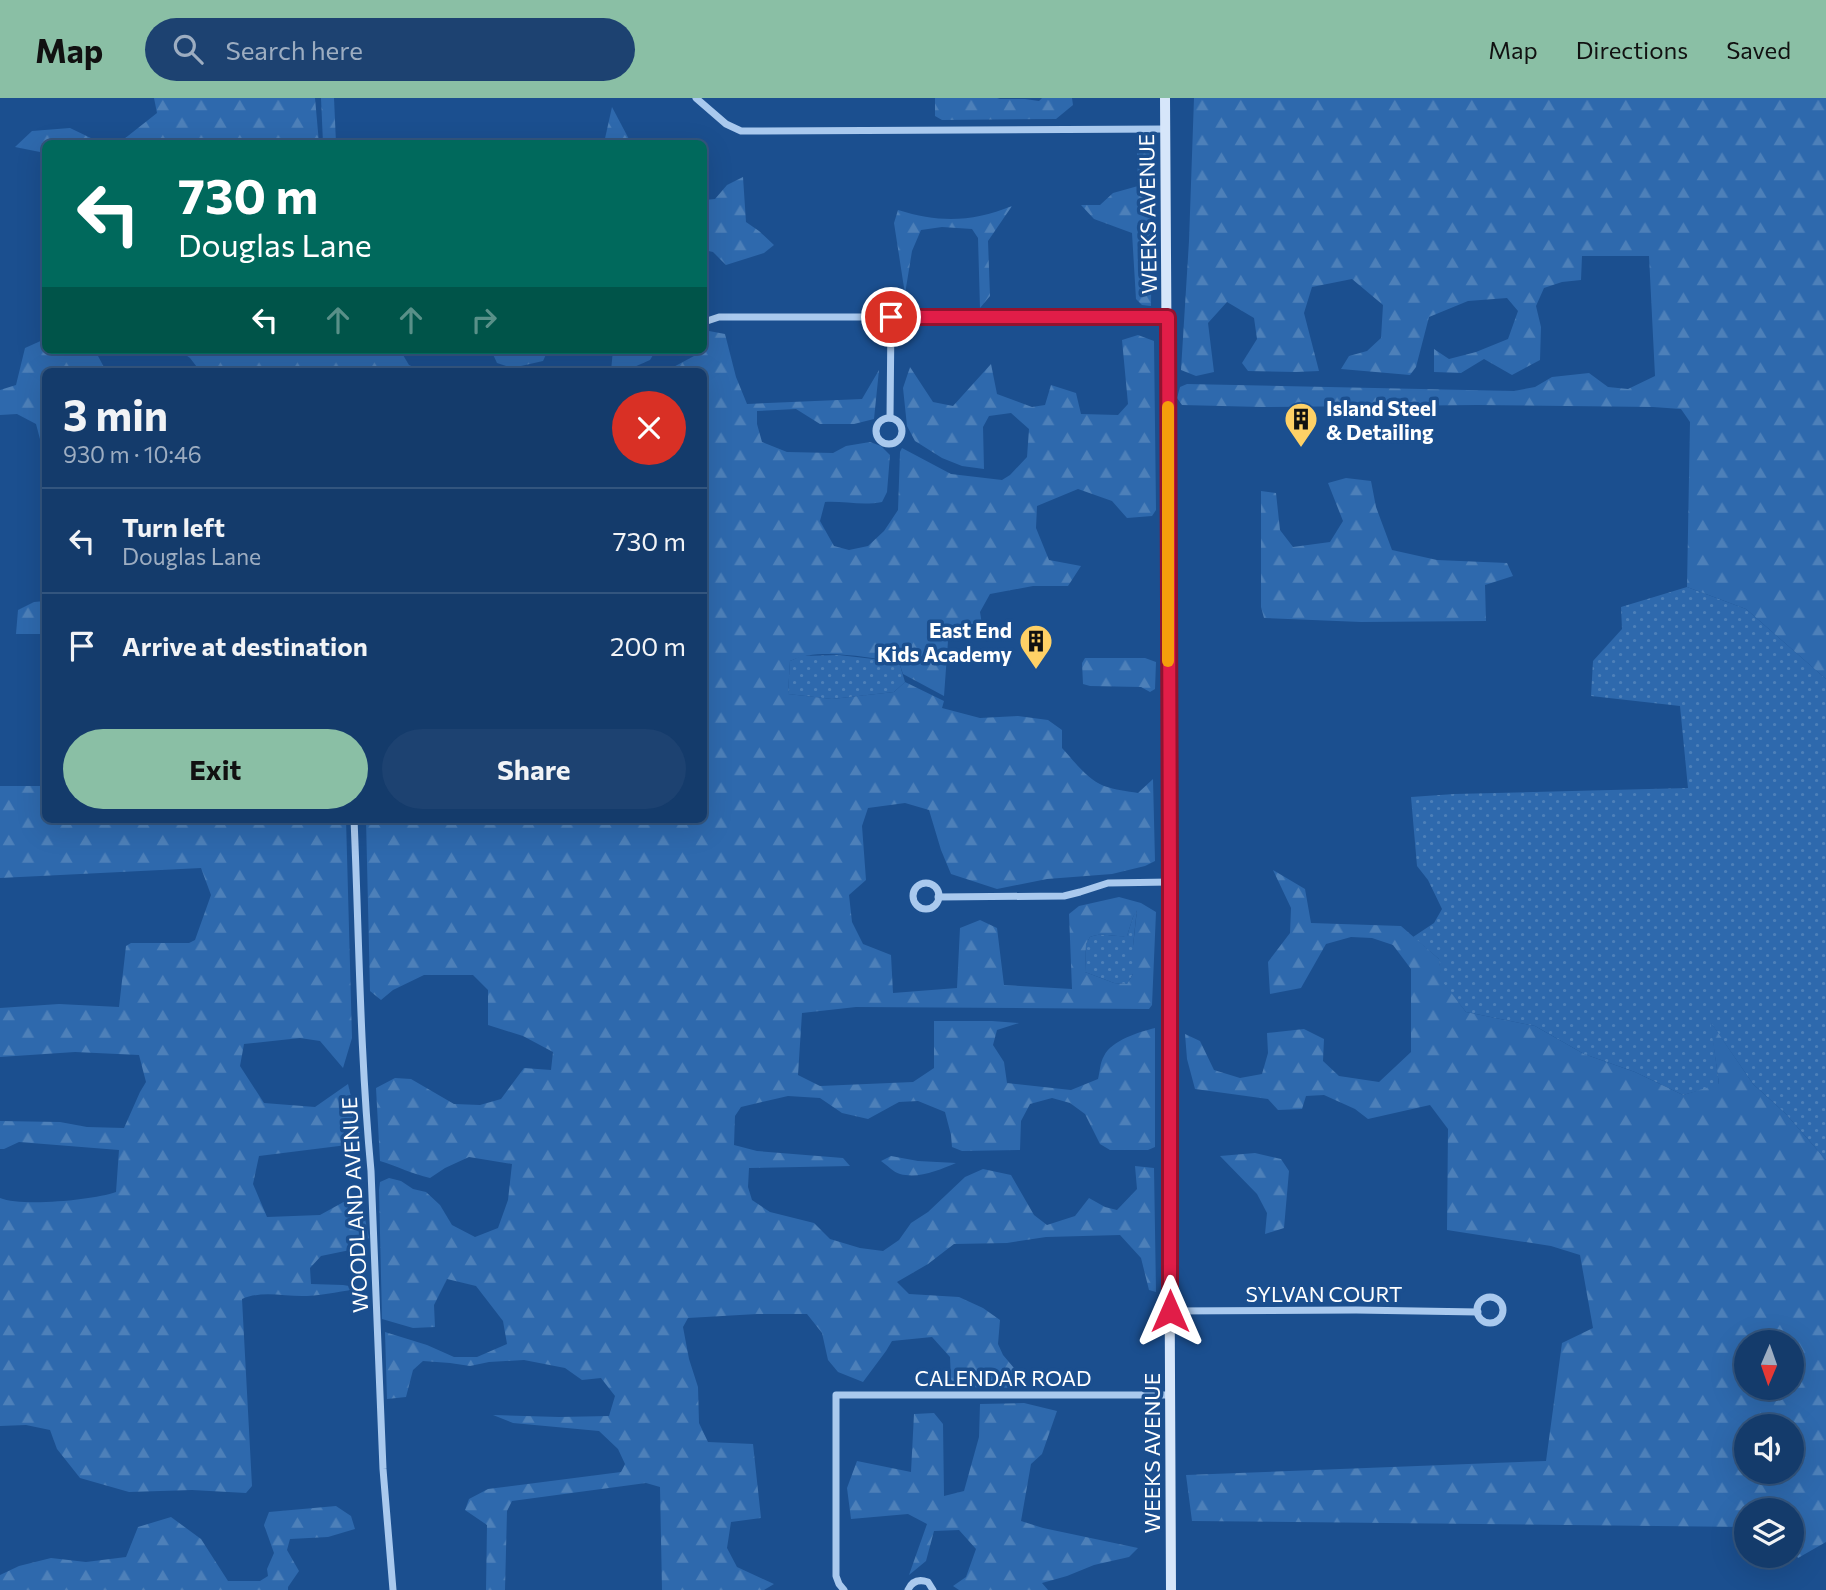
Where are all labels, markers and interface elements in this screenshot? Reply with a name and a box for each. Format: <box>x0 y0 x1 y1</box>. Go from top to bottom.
search box <box>145 18 635 81</box>
text: Map <box>35 29 103 70</box>
icon: search <box>169 30 207 68</box>
text: Search here <box>225 34 363 65</box>
text: Map <box>1488 35 1538 64</box>
text: Directions <box>1576 35 1688 64</box>
text: Saved <box>1726 35 1791 64</box>
street label: WEEKS AVENUE <box>1133 134 1161 294</box>
text: 730 m <box>178 164 318 224</box>
icon: left <box>63 168 154 259</box>
text: Douglas Lane <box>178 224 372 264</box>
pin <box>861 287 921 347</box>
icon: arrive <box>872 298 910 336</box>
icon: left <box>246 301 284 339</box>
icon: ahead <box>319 301 357 339</box>
icon: ahead <box>392 301 430 339</box>
icon: right <box>465 301 503 339</box>
text: 3 min <box>63 388 168 440</box>
button: close <box>612 391 686 465</box>
place label: Island Steel & Detailing <box>1326 395 1437 444</box>
building icon: Island Steel & Detailing <box>1282 400 1320 449</box>
text: 930 m · 10:46 <box>63 440 202 468</box>
text: Turn left <box>122 511 225 542</box>
icon: left <box>63 522 101 560</box>
text: 730 m <box>613 525 686 556</box>
text: Douglas Lane <box>122 542 261 570</box>
place label: East End Kids Academy <box>877 617 1012 666</box>
building icon: East End Kids Academy <box>1017 622 1055 671</box>
icon: arrive <box>63 627 101 665</box>
text: Arrive at destination <box>122 630 368 661</box>
text: 200 m <box>610 630 686 661</box>
button: Exit <box>63 729 368 809</box>
button: Share <box>382 729 686 809</box>
street label: WOODLAND AVENUE <box>336 1096 372 1314</box>
position arrow <box>1133 1274 1207 1348</box>
street label: SYLVAN COURT <box>1245 1281 1403 1306</box>
north arrow <box>1734 1330 1804 1400</box>
map controls <box>1734 1330 1804 1568</box>
street label: CALENDAR ROAD <box>915 1365 1091 1390</box>
street label: WEEKS AVENUE <box>1139 1373 1164 1533</box>
button: sound <box>1734 1414 1804 1484</box>
button: layers <box>1734 1498 1804 1568</box>

